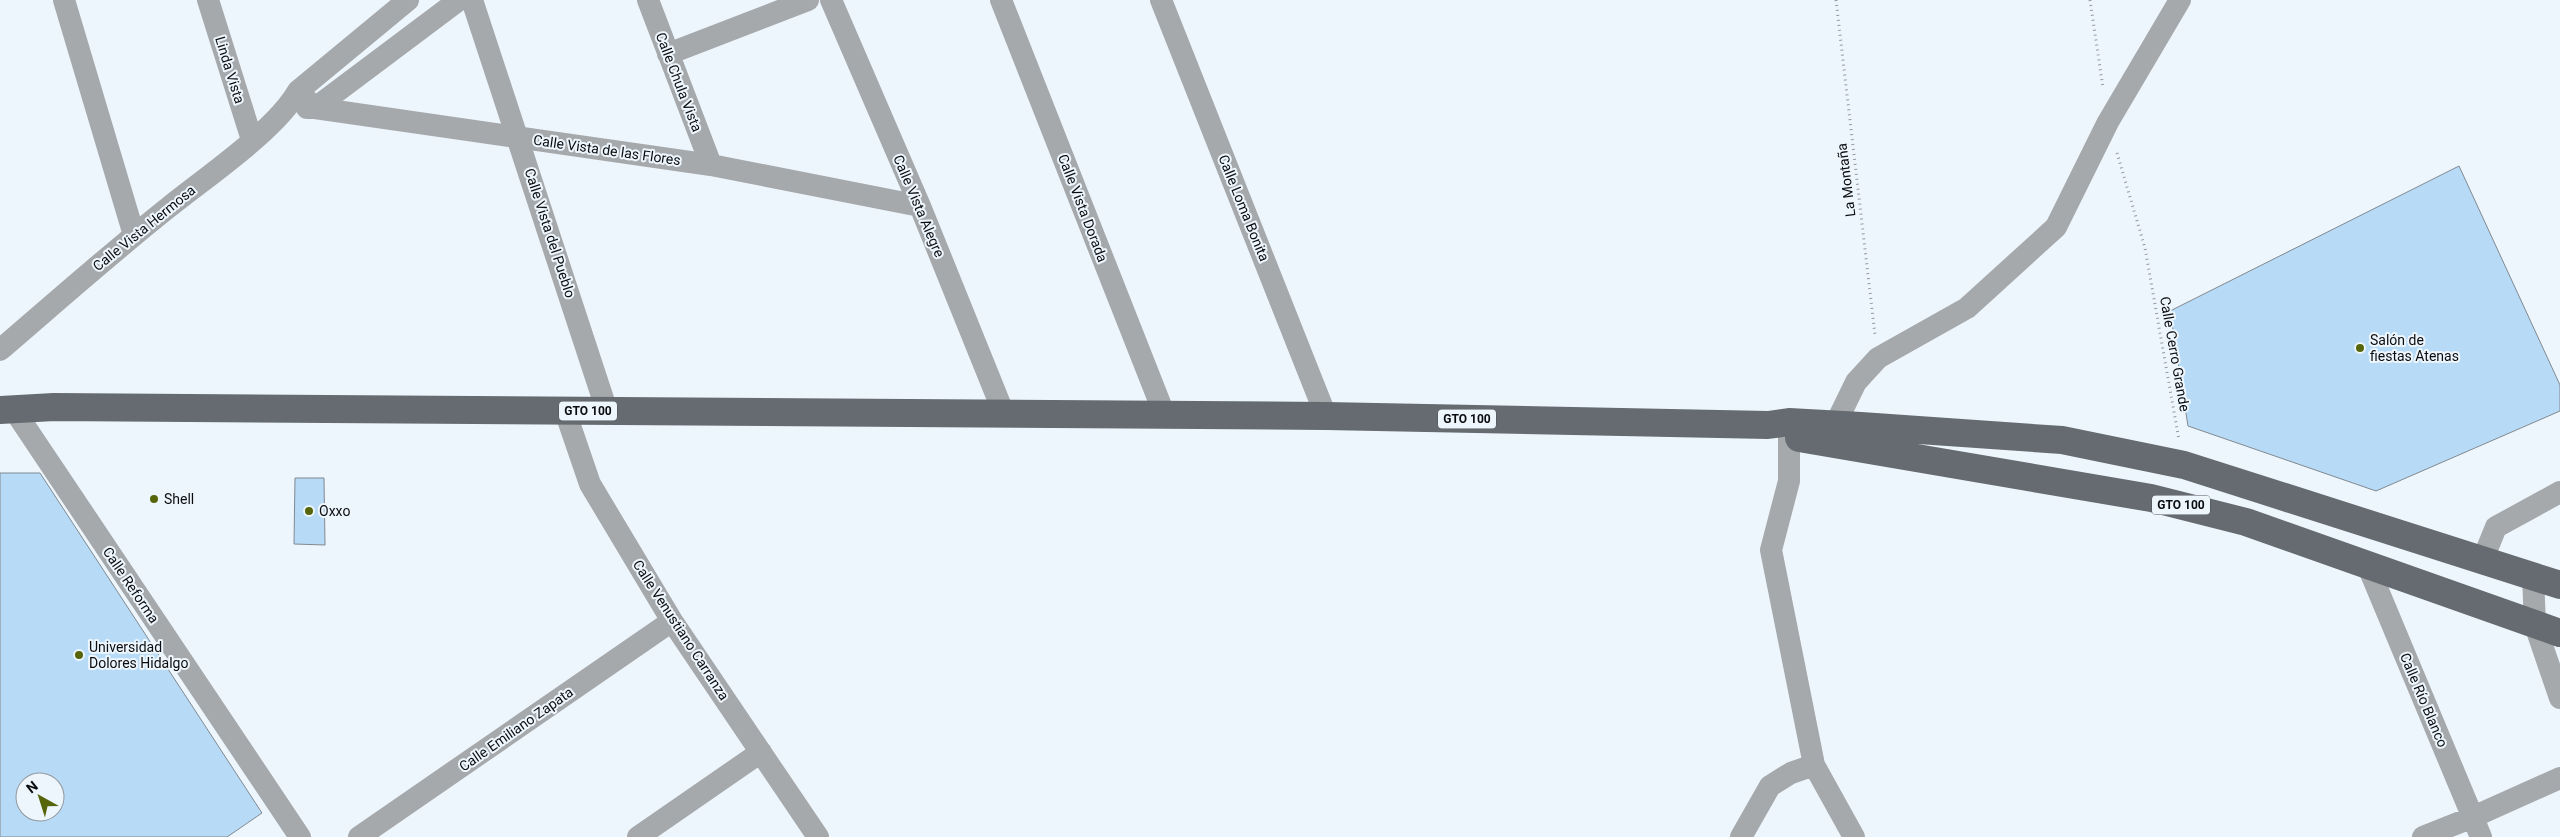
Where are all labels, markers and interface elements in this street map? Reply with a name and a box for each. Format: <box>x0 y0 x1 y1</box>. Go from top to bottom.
street label: Calle Chula Vista <box>653 30 705 134</box>
street label: Linda Vista <box>212 34 248 106</box>
street label: Calle Vista de las Flores <box>532 132 682 168</box>
street label: La Montaña <box>1834 142 1858 218</box>
street label: Calle Vista Alegre <box>890 152 948 260</box>
street label: Calle Vista Dorada <box>1055 152 1111 264</box>
street label: Calle Loma Bonita <box>1215 152 1273 264</box>
street label: Calle Vista del Pueblo <box>522 166 578 300</box>
street label: Calle Vista Hermosa <box>90 182 198 274</box>
street label: Calle Cerro Grande <box>2157 295 2193 413</box>
place label: Salón de fiestas Atenas <box>2370 332 2459 364</box>
marker: Salón de fiestas Atenas <box>2354 342 2366 354</box>
road number: GTO 100 <box>559 402 617 421</box>
road number: GTO 100 <box>1438 409 1496 428</box>
place label: Shell <box>164 491 194 507</box>
marker: Shell <box>148 493 160 505</box>
road number: GTO 100 <box>2152 496 2210 514</box>
place label: Oxxo <box>319 503 350 519</box>
marker: Oxxo <box>303 505 315 517</box>
street label: Calle Reforma <box>100 544 162 626</box>
street label: Calle Venustiano Carranza <box>630 557 732 703</box>
place label: Universidad Dolores Hidalgo <box>89 639 188 671</box>
marker: Universidad Dolores Hidalgo <box>73 649 85 661</box>
street label: Calle Río Blanco <box>2397 650 2451 750</box>
street label: Calle Emiliano Zapata <box>456 684 576 774</box>
north arrow <box>15 772 65 822</box>
text: N <box>23 778 41 796</box>

